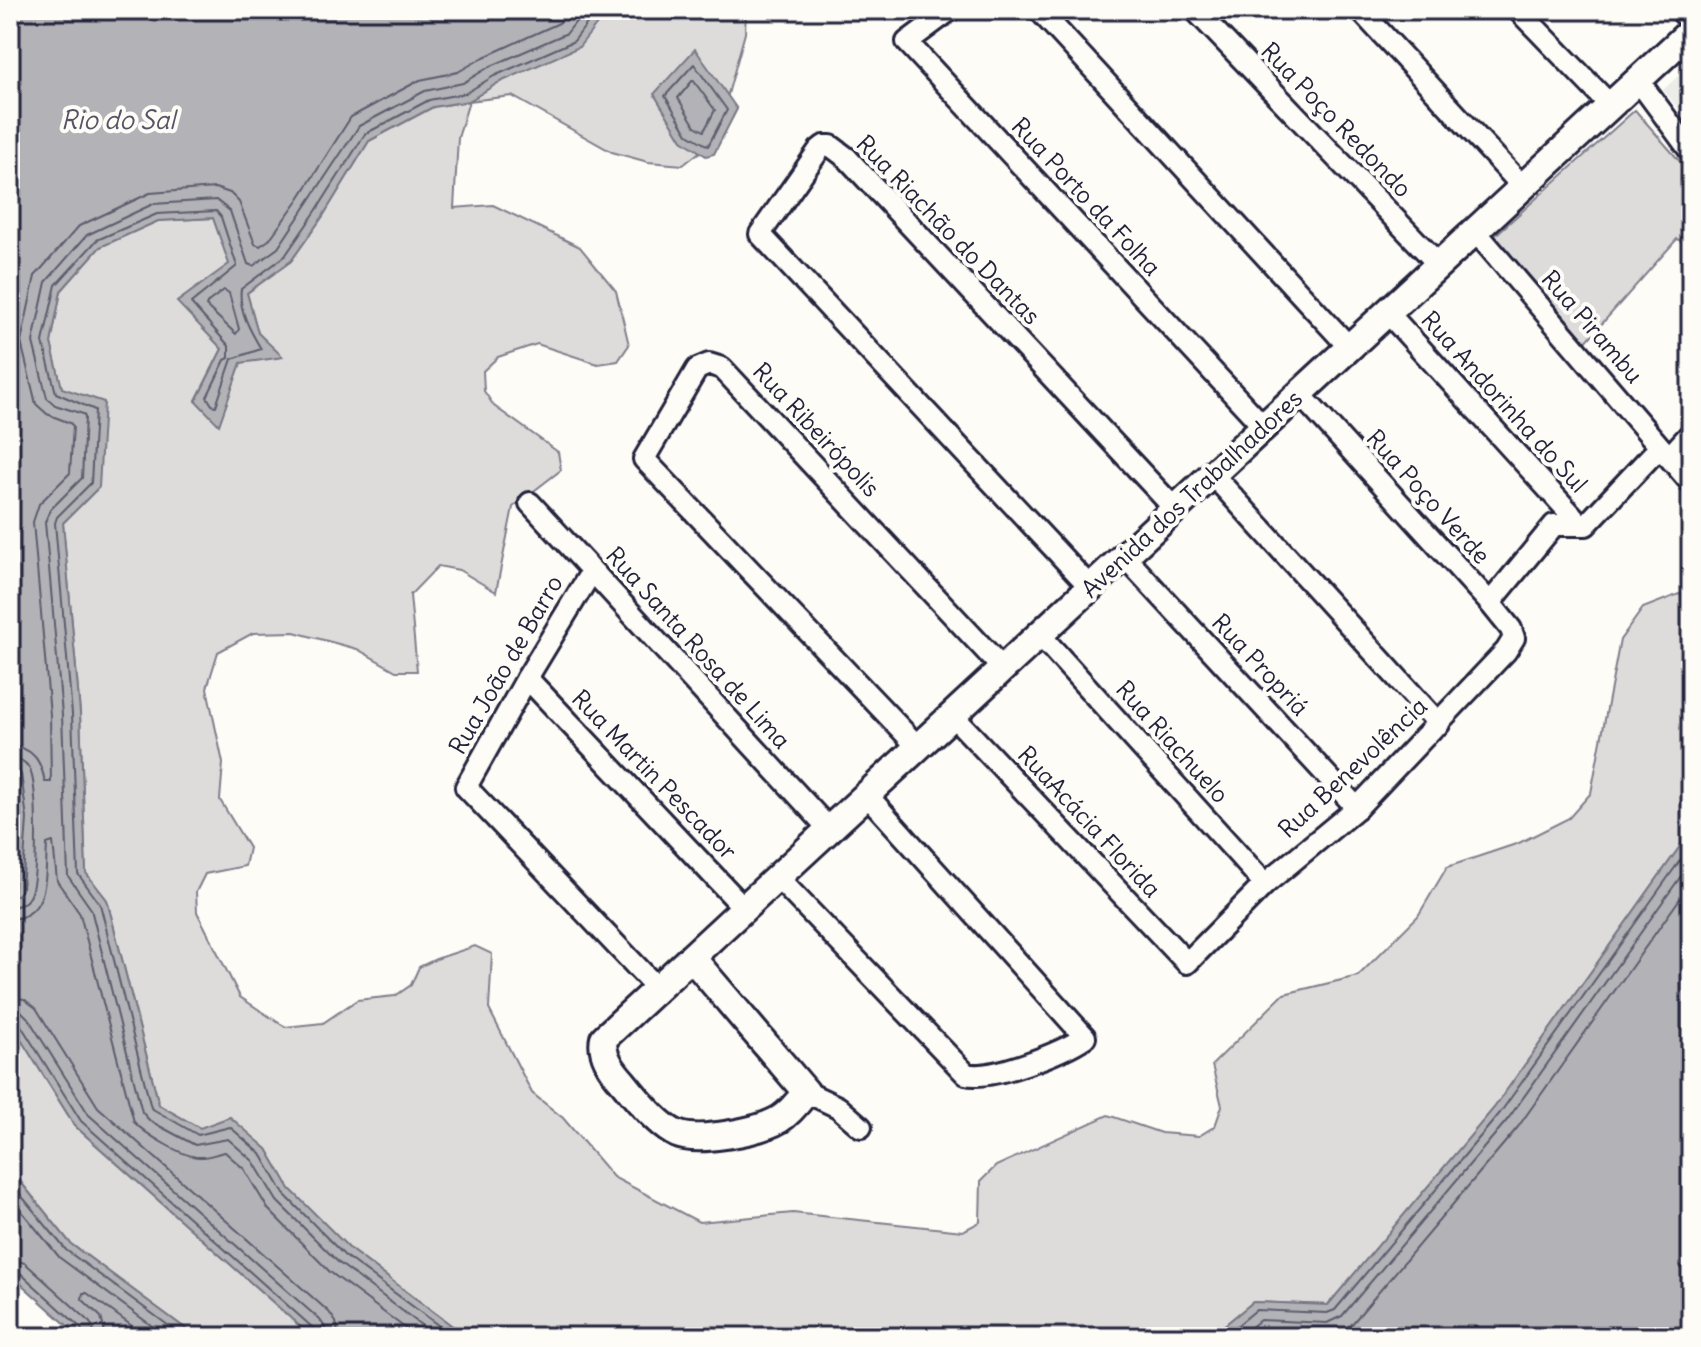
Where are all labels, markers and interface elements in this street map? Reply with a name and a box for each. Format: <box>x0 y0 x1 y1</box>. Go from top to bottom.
street label: Rua Poço Redondo <box>1255 36 1418 203</box>
water label: Rio do Sal <box>61 103 178 136</box>
street label: Rua Porto da Folha <box>1006 111 1168 282</box>
street label: Rua Riachão do Dantas <box>850 128 1047 330</box>
street label: Rua Pirambu <box>1536 264 1650 389</box>
street label: Rua Andorinha do Sul <box>1415 304 1594 498</box>
street label: Rua Ribeirópolis <box>747 356 887 503</box>
street label: Avenida dos Trabalhadores <box>1075 383 1308 604</box>
street label: Rua Poço Verde <box>1361 423 1497 570</box>
street label: Rua Santa Rosa de Lima <box>600 540 797 755</box>
street label: Rua João de Barro <box>442 570 569 759</box>
street label: Rua Propriá <box>1206 607 1316 722</box>
street label: Rua Riachuelo <box>1110 674 1236 809</box>
street label: Rua Martin Pescador <box>566 683 744 866</box>
street label: Rua Benevolência <box>1272 691 1433 844</box>
street label: RuaAcácia Florida <box>1012 739 1168 903</box>

